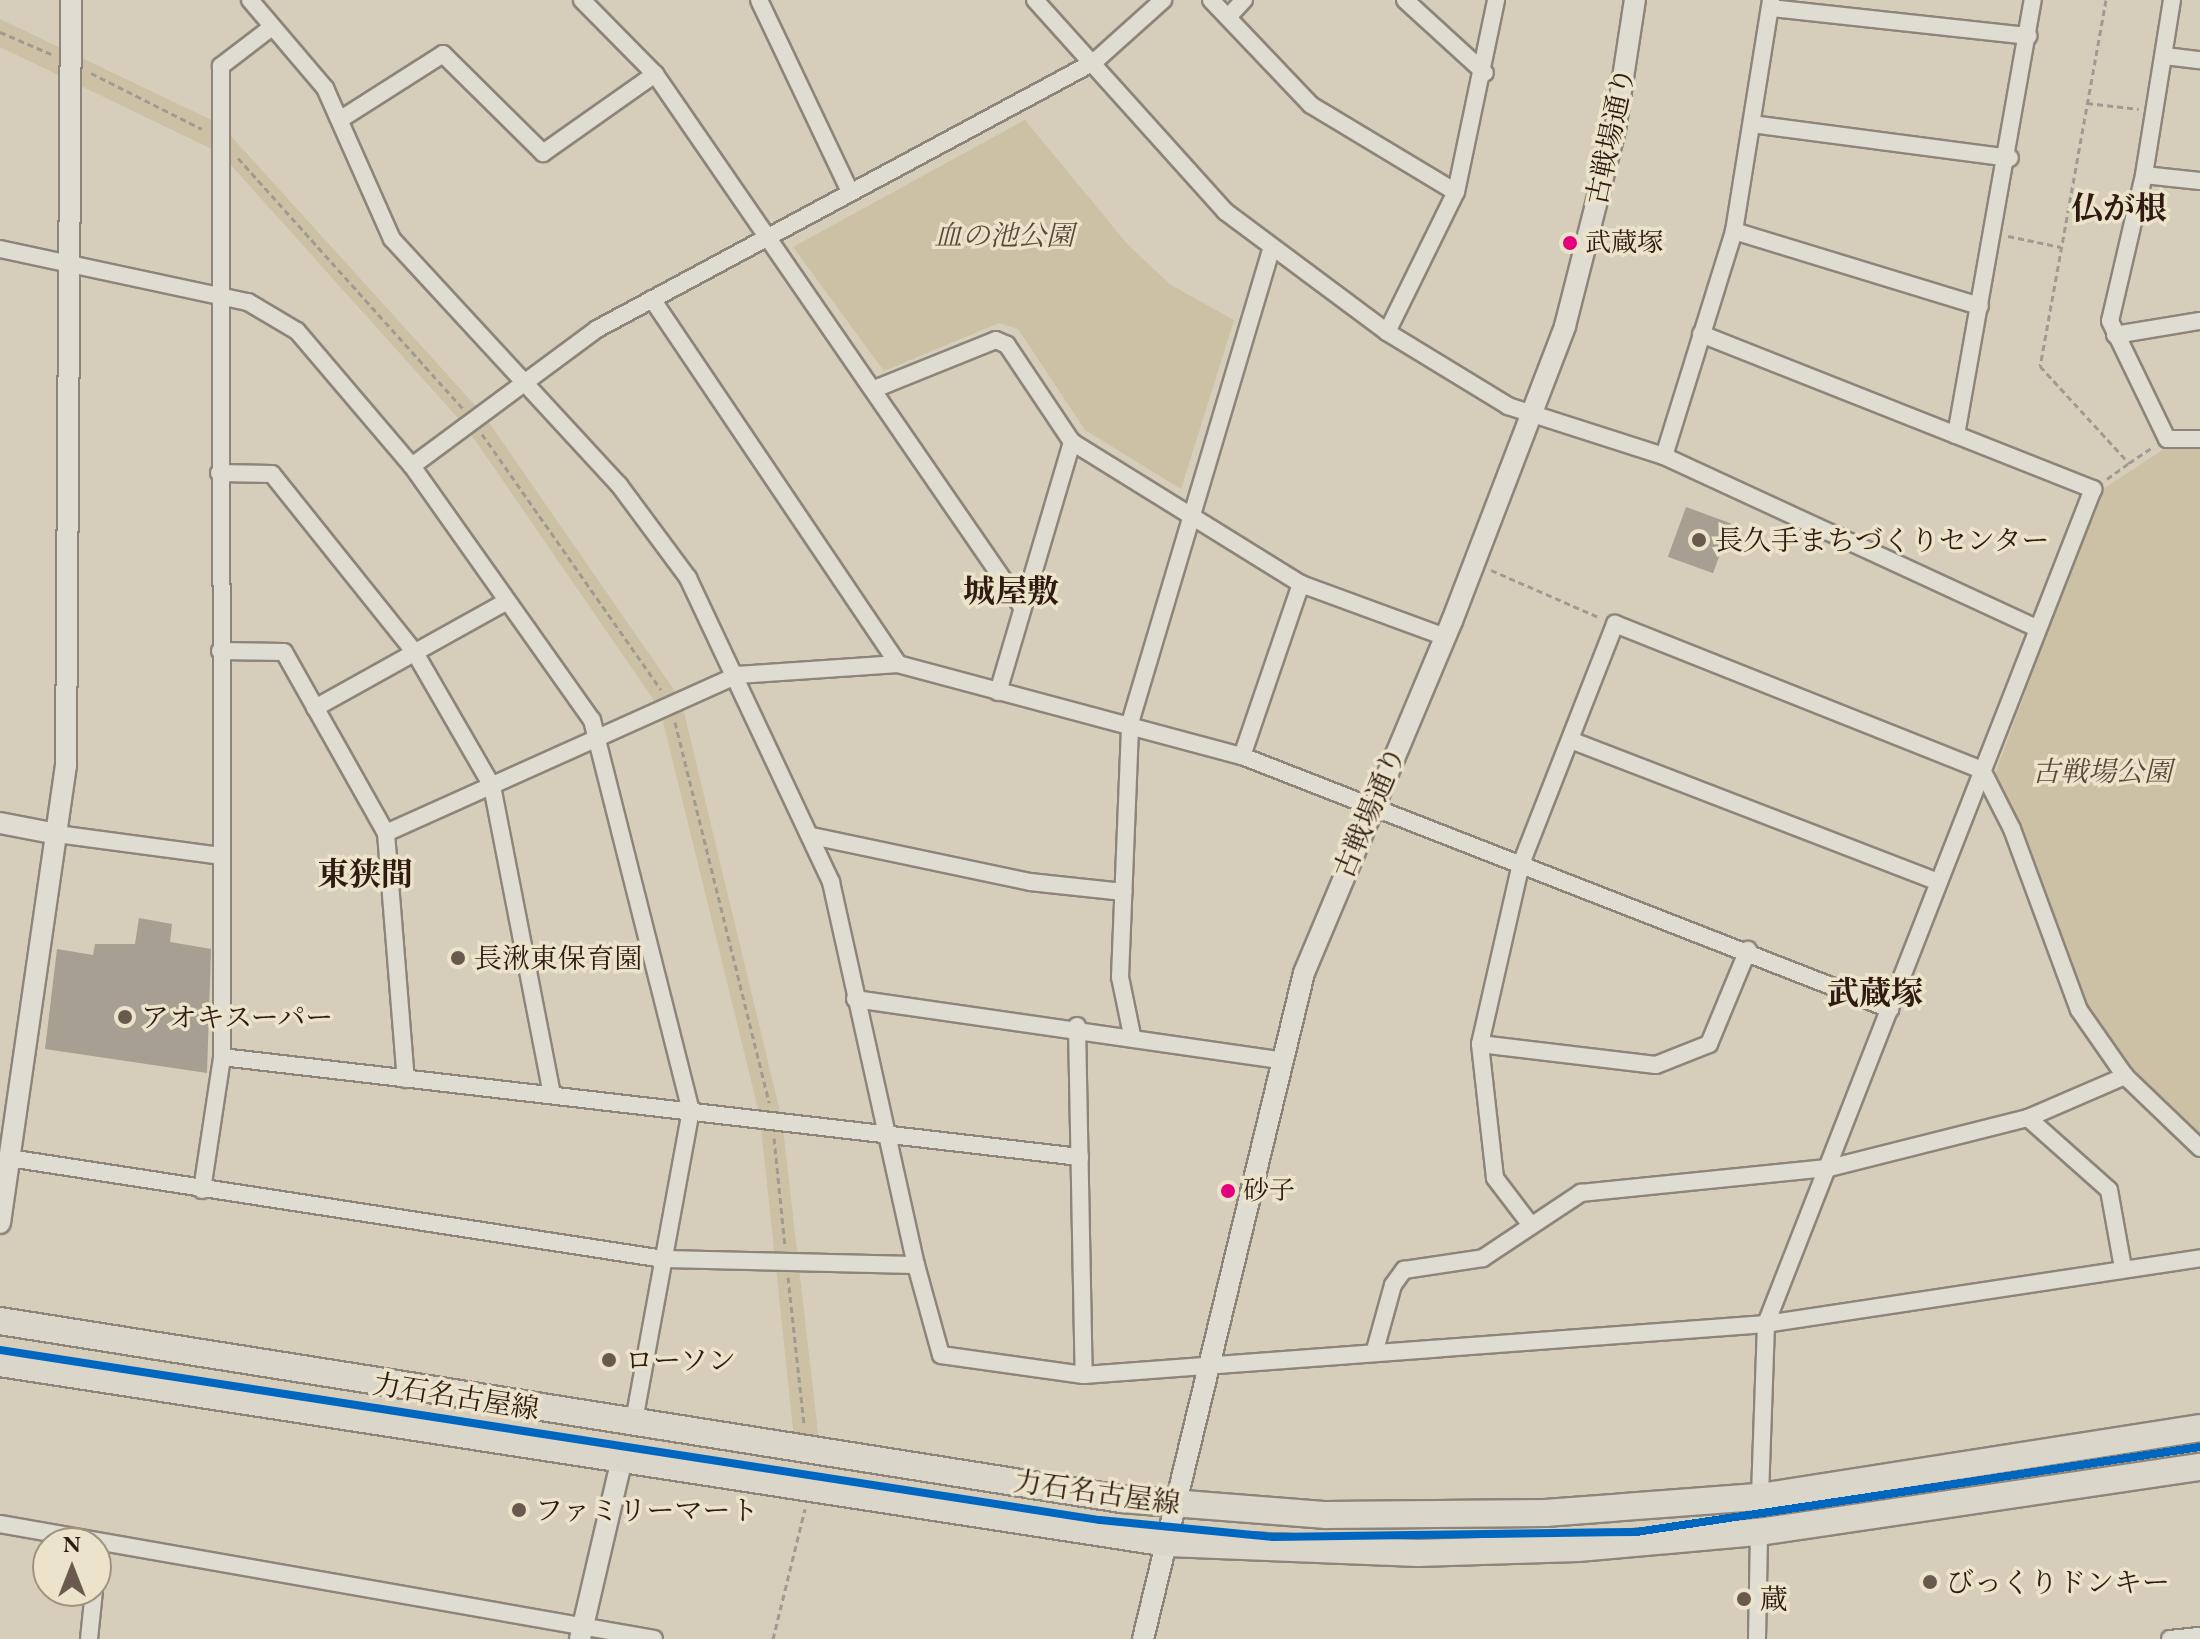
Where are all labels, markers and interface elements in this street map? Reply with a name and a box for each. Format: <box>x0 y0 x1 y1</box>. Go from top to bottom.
street label: 古戦場通り <box>1579 64 1641 208</box>
district label: 仏が根 <box>2071 189 2167 227</box>
park label: 血の池公園 <box>934 218 1074 252</box>
place label: 武蔵塚 <box>1585 227 1663 259</box>
marker: 武蔵塚 <box>1562 235 1578 251</box>
place label: 長久手まちづくりセンター <box>1715 523 2051 557</box>
marker: 長久手まちづくりセンター <box>1690 531 1708 549</box>
district label: 城屋敷 <box>963 572 1059 610</box>
street label: 古戦場通り <box>1326 741 1412 883</box>
park label: 古戦場公園 <box>2032 754 2172 788</box>
district label: 東狭間 <box>317 855 413 893</box>
place label: 長湫東保育園 <box>474 941 642 975</box>
marker: 長湫東保育園 <box>449 949 467 967</box>
district label: 武蔵塚 <box>1827 974 1923 1012</box>
place label: アオキスーパー <box>141 1000 336 1034</box>
marker: アオキスーパー <box>116 1008 134 1026</box>
place label: 砂子 <box>1243 1175 1295 1207</box>
marker: 砂子 <box>1220 1183 1236 1199</box>
place label: ローソン <box>625 1343 737 1377</box>
marker: ローソン <box>600 1351 618 1369</box>
street label: 力石名古屋線 <box>370 1366 542 1426</box>
street label: 力石名古屋線 <box>1011 1464 1183 1520</box>
place label: ファミリーマート <box>535 1493 759 1527</box>
marker: ファミリーマート <box>510 1501 528 1519</box>
north arrow <box>32 1527 112 1607</box>
text: N <box>63 1530 81 1559</box>
place label: びっくりドンキー <box>1946 1565 2170 1599</box>
marker: びっくりドンキー <box>1921 1573 1939 1591</box>
place label: 蔵 <box>1760 1582 1788 1616</box>
marker: 蔵 <box>1735 1590 1753 1608</box>

